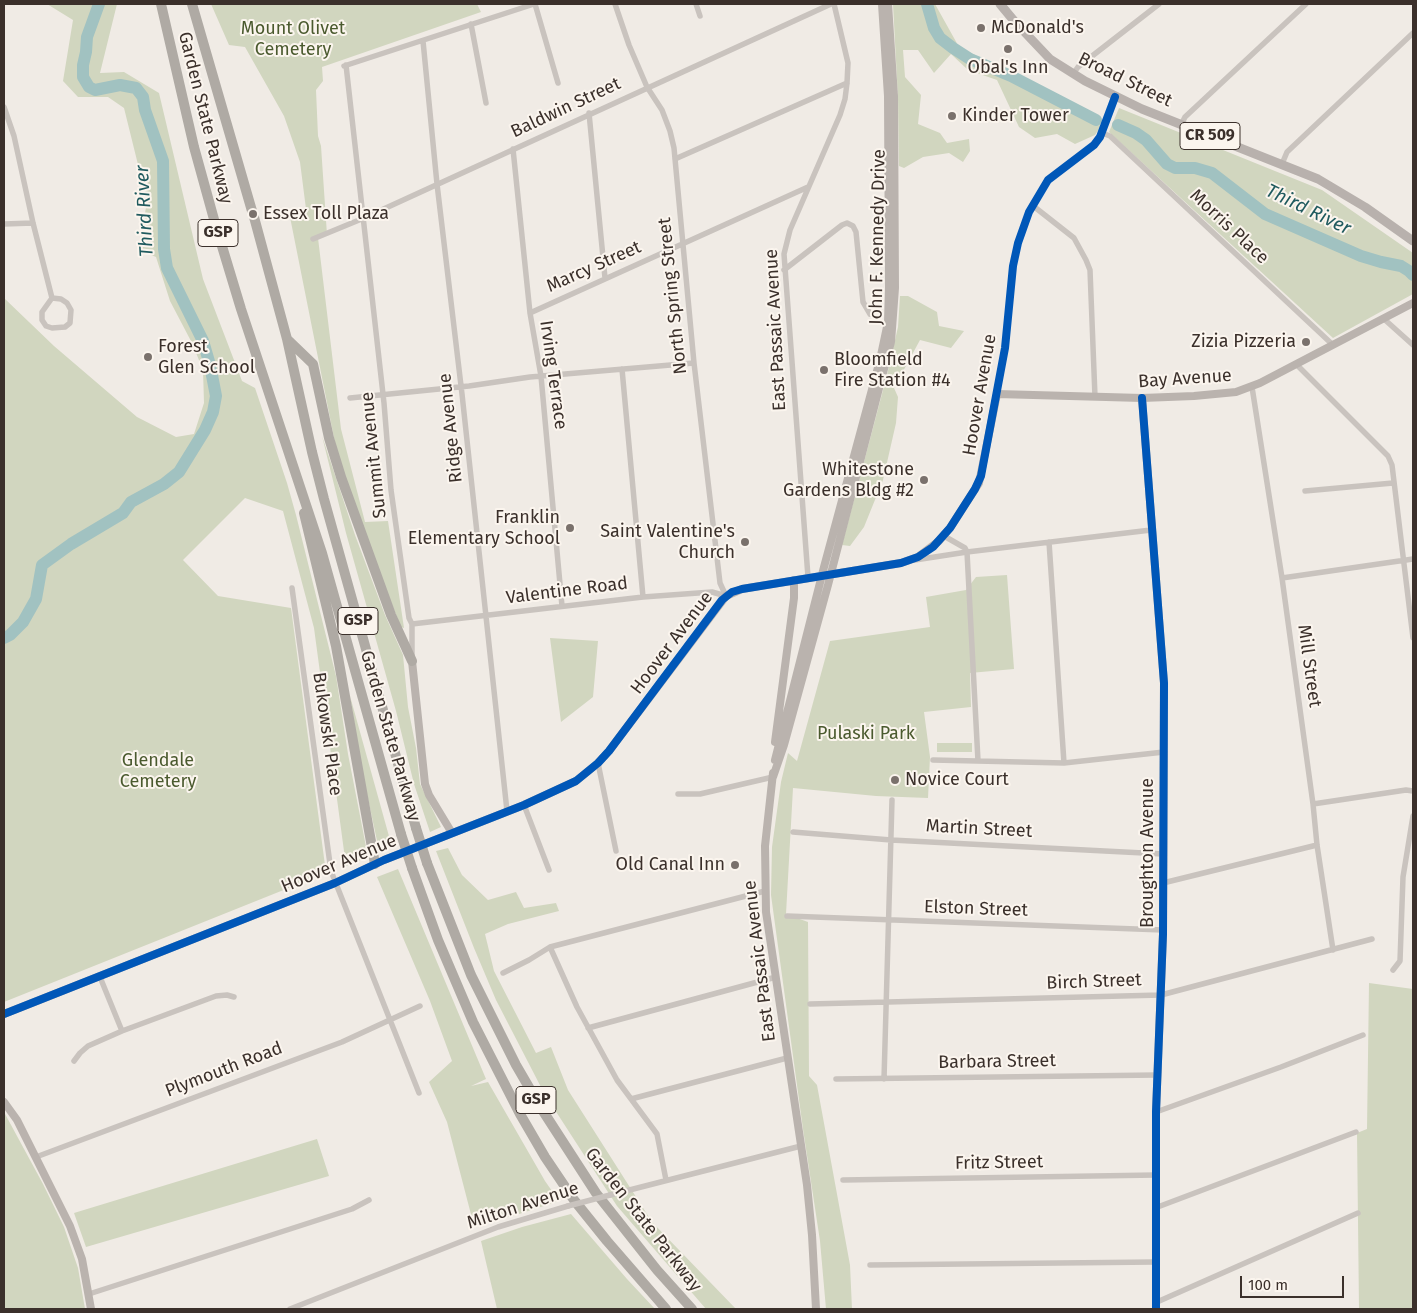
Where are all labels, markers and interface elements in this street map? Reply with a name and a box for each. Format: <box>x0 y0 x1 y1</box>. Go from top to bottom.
place label: McDonald's <box>991 17 1084 39</box>
park label: Mount Olivet Cemetery <box>241 18 345 60</box>
marker: McDonald's <box>975 22 987 34</box>
street label: Garden State Parkway <box>173 30 237 206</box>
marker: Obal's Inn <box>1002 43 1014 55</box>
street label: Broad Street <box>1074 48 1176 112</box>
place label: Obal's Inn <box>968 57 1048 79</box>
street label: Baldwin Street <box>508 73 624 143</box>
place label: Kinder Tower <box>962 105 1069 127</box>
marker: Kinder Tower <box>946 110 958 122</box>
road number: CR 509 <box>1180 122 1240 150</box>
street label: John F. Kennedy Drive <box>866 149 890 325</box>
water label: Third River <box>131 165 159 257</box>
water label: Third River <box>1262 180 1354 240</box>
street label: Morris Place <box>1185 185 1273 269</box>
place label: Essex Toll Plaza <box>263 203 389 225</box>
marker: Essex Toll Plaza <box>247 208 259 220</box>
street label: North Spring Street <box>654 216 692 376</box>
road number: GSP <box>198 220 238 247</box>
street label: Marcy Street <box>543 237 645 297</box>
street label: East Passaic Avenue <box>761 248 791 412</box>
street label: Irving Terrace <box>535 319 571 431</box>
place label: Zizia Pizzeria <box>1191 331 1296 353</box>
street label: Hoover Avenue <box>959 332 1001 458</box>
place label: Forest Glen School <box>158 336 255 378</box>
marker: Zizia Pizzeria <box>1300 336 1312 348</box>
place label: Bloomfield Fire Station #4 <box>834 349 951 392</box>
marker: Forest Glen School <box>142 351 154 363</box>
marker: Bloomfield Fire Station #4 <box>818 364 830 376</box>
street label: Bay Avenue <box>1137 365 1233 393</box>
street label: Ridge Avenue <box>435 372 467 484</box>
street label: Summit Avenue <box>357 391 391 519</box>
place label: Whitestone Gardens Bldg #2 <box>783 459 914 502</box>
marker: Whitestone Gardens Bldg #2 <box>918 474 930 486</box>
place label: Franklin Elementary School <box>408 507 560 550</box>
place label: Saint Valentine's Church <box>600 521 735 564</box>
marker: Franklin Elementary School <box>564 522 576 534</box>
marker: Saint Valentine's Church <box>739 536 751 548</box>
street label: Valentine Road <box>505 573 629 609</box>
street label: Hoover Avenue <box>626 587 718 699</box>
road number: GSP <box>338 608 378 634</box>
street label: Mill Street <box>1293 623 1325 709</box>
street label: Garden State Parkway <box>355 648 425 824</box>
street label: Bukowski Place <box>308 671 346 797</box>
park label: Pulaski Park <box>817 723 915 745</box>
park label: Glendale Cemetery <box>120 750 196 792</box>
place label: Novice Court <box>905 769 1009 791</box>
marker: Novice Court <box>889 774 901 786</box>
street label: Broughton Avenue <box>1137 778 1159 928</box>
street label: Martin Street <box>925 815 1033 843</box>
street label: Hoover Avenue <box>278 830 400 898</box>
place label: Old Canal Inn <box>616 854 725 876</box>
marker: Old Canal Inn <box>729 859 741 871</box>
street label: East Passaic Avenue <box>739 879 781 1043</box>
street label: Elston Street <box>924 896 1028 922</box>
street label: Birch Street <box>1046 970 1142 994</box>
street label: Plymouth Road <box>162 1038 286 1102</box>
street label: Barbara Street <box>938 1050 1056 1074</box>
road number: GSP <box>516 1086 556 1114</box>
street label: Garden State Parkway <box>580 1144 706 1296</box>
street label: Fritz Street <box>955 1151 1043 1175</box>
street label: Milton Avenue <box>464 1178 582 1234</box>
scale bar <box>1242 1266 1346 1298</box>
text: 100 m <box>1248 1276 1288 1294</box>

